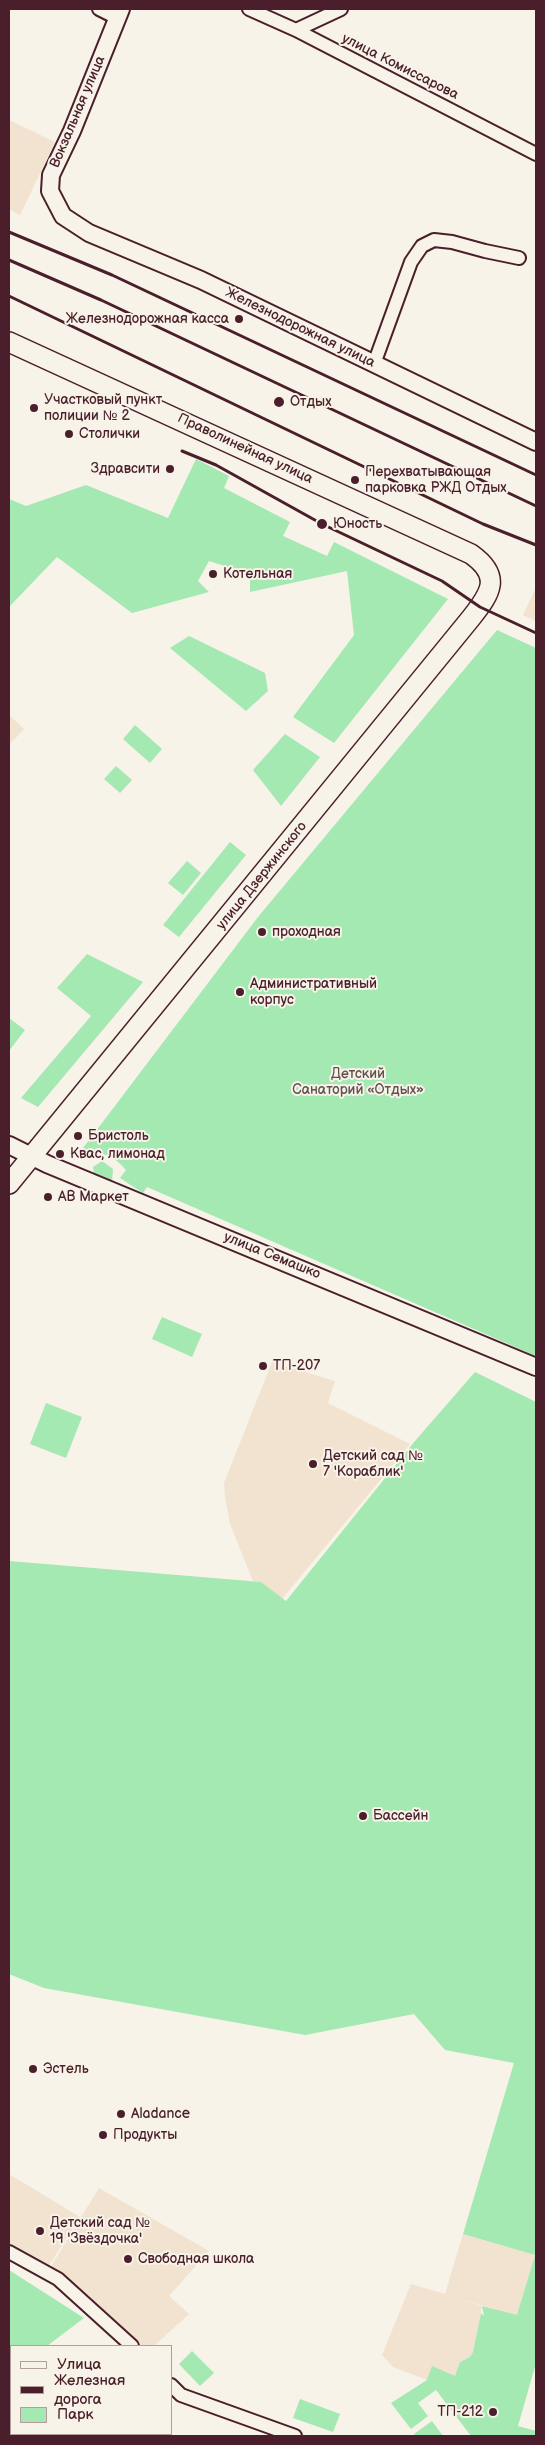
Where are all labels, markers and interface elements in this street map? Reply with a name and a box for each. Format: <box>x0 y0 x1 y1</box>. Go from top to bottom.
street label: улица Комиссарова <box>339 30 461 104</box>
street label: Вокзальная улица <box>47 53 109 171</box>
street label: Железнодорожная улица <box>222 284 378 372</box>
place label: Железнодорожная касса <box>66 311 229 327</box>
marker: Железнодорожная касса <box>233 313 245 325</box>
place label: Участковый пункт полиции № 2 <box>44 392 162 424</box>
place label: Отдых <box>290 394 331 410</box>
marker: Отдых <box>272 395 286 409</box>
marker: Участковый пункт полиции № 2 <box>28 402 40 414</box>
street label: Праволинейная улица <box>175 410 315 488</box>
place label: Столички <box>79 426 140 442</box>
marker: Столички <box>63 428 75 440</box>
place label: Здравсити <box>91 461 160 477</box>
marker: Здравсити <box>164 463 176 475</box>
place label: Перехватывающая парковка РЖД Отдых <box>365 464 507 497</box>
marker: Перехватывающая парковка РЖД Отдых <box>349 474 361 486</box>
place label: Юность <box>333 516 382 532</box>
marker: Юность <box>315 517 329 531</box>
place label: Котельная <box>223 566 292 582</box>
marker: Котельная <box>207 568 219 580</box>
street label: улица Дзержинского <box>213 819 311 933</box>
place label: проходная <box>272 924 341 940</box>
marker: проходная <box>256 926 268 938</box>
place label: Административный корпус <box>250 976 377 1009</box>
marker: Административный корпус <box>234 986 246 998</box>
park label: Детский Санаторий «Отдых» <box>292 1066 424 1098</box>
place label: Бристоль <box>88 1128 149 1144</box>
marker: Бристоль <box>72 1130 84 1142</box>
place label: Квас, лимонад <box>70 1146 165 1162</box>
marker: Квас, лимонад <box>54 1148 66 1160</box>
place label: АВ Маркет <box>58 1189 129 1205</box>
marker: АВ Маркет <box>42 1191 54 1203</box>
street label: улица Семашко <box>221 1229 323 1283</box>
place label: ТП-207 <box>273 1358 320 1374</box>
marker: ТП-207 <box>257 1360 269 1372</box>
place label: Детский сад № 7 'Кораблик' <box>323 1448 423 1480</box>
marker: Детский сад № 7 'Кораблик' <box>307 1458 319 1470</box>
place label: Бассейн <box>373 1808 428 1824</box>
marker: Бассейн <box>357 1810 369 1822</box>
place label: Эстель <box>43 2061 89 2077</box>
marker: Эстель <box>27 2063 39 2075</box>
place label: Aladance <box>131 2106 190 2122</box>
marker: Aladance <box>115 2108 127 2120</box>
place label: Продукты <box>113 2127 177 2143</box>
marker: Продукты <box>97 2129 109 2141</box>
place label: Детский сад № 19 'Звёздочка' <box>50 2215 150 2248</box>
marker: Детский сад № 19 'Звёздочка' <box>34 2225 46 2237</box>
place label: Свободная школа <box>138 2251 254 2267</box>
marker: Свободная школа <box>122 2253 134 2265</box>
legend <box>10 2345 172 2435</box>
text: Улица <box>57 2355 101 2374</box>
text: Железная дорога <box>54 2371 125 2409</box>
place label: ТП-212 <box>438 2404 483 2420</box>
text: Парк <box>57 2405 94 2424</box>
marker: ТП-212 <box>487 2406 499 2418</box>

